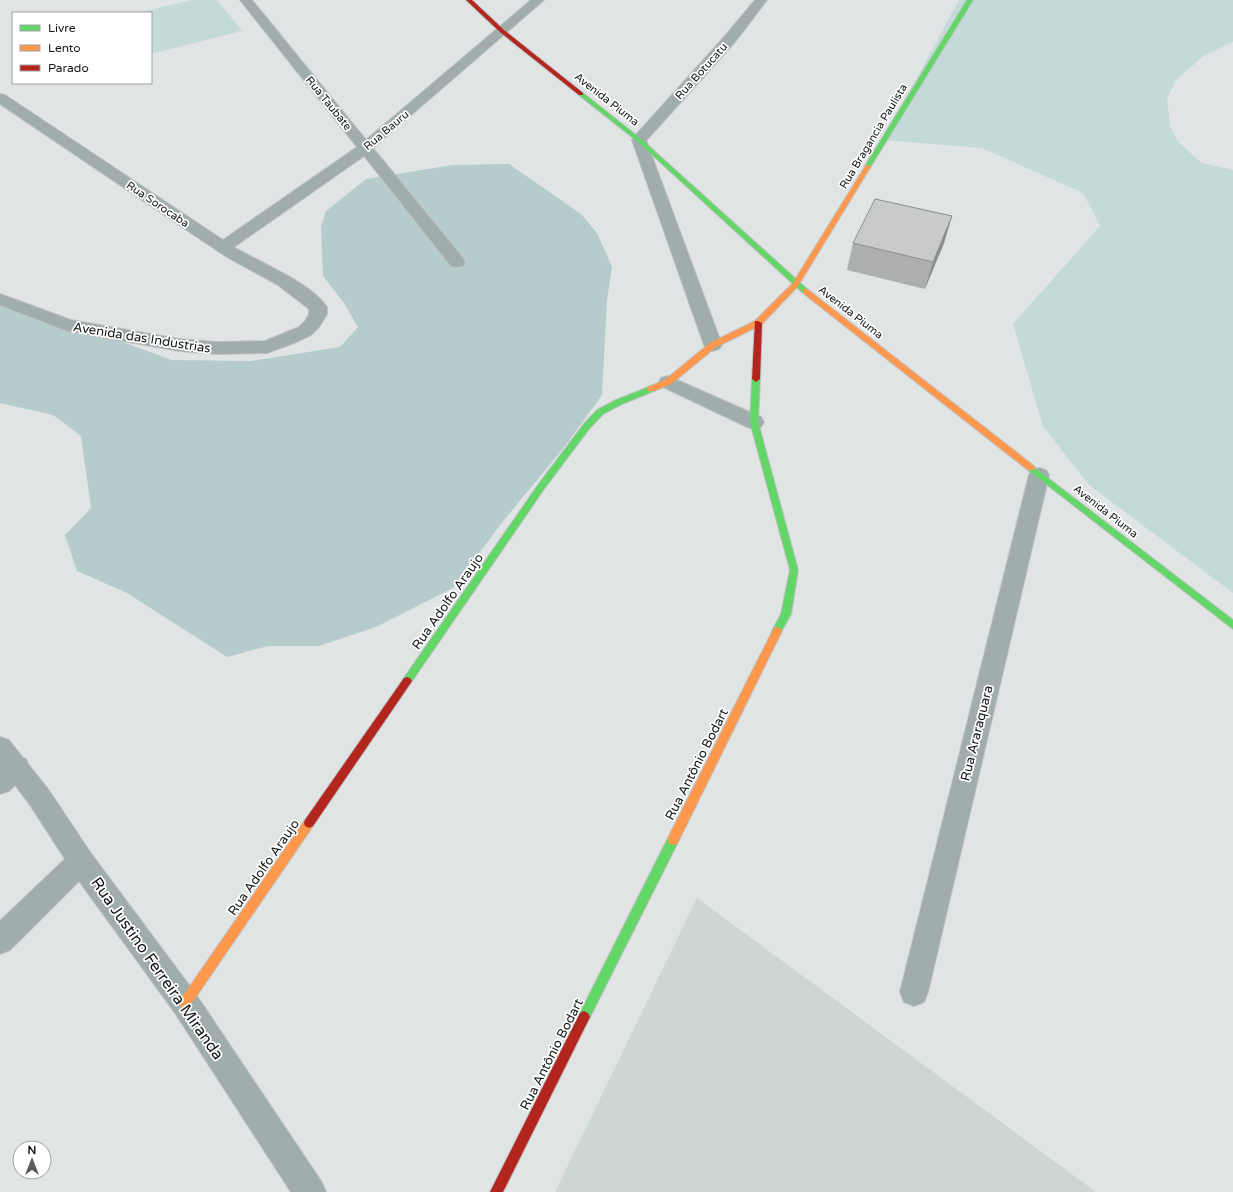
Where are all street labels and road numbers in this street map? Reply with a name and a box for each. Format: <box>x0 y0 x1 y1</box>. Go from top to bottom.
street label: Rua Botucatu <box>673 40 730 102</box>
street label: Avenida Piuma <box>572 70 642 129</box>
street label: Rua Taubate <box>303 74 354 133</box>
street label: Rua Bragancia Paulista <box>837 81 910 191</box>
street label: Rua Bauru <box>361 108 412 153</box>
street label: Rua Sorocaba <box>124 179 192 230</box>
street label: Avenida Piuma <box>816 283 886 342</box>
street label: Avenida das Industrias <box>72 319 212 357</box>
street label: Avenida Piuma <box>1071 482 1141 541</box>
street label: Rua Adolfo Araujo <box>409 550 487 653</box>
street label: Rua Araraquara <box>957 684 997 783</box>
street label: Rua Antônio Bodart <box>662 706 732 823</box>
street label: Rua Adolfo Araujo <box>225 816 303 919</box>
street label: Rua Justino Ferreira Miranda <box>86 873 228 1064</box>
street label: Rua Antônio Bodart <box>517 996 587 1113</box>

